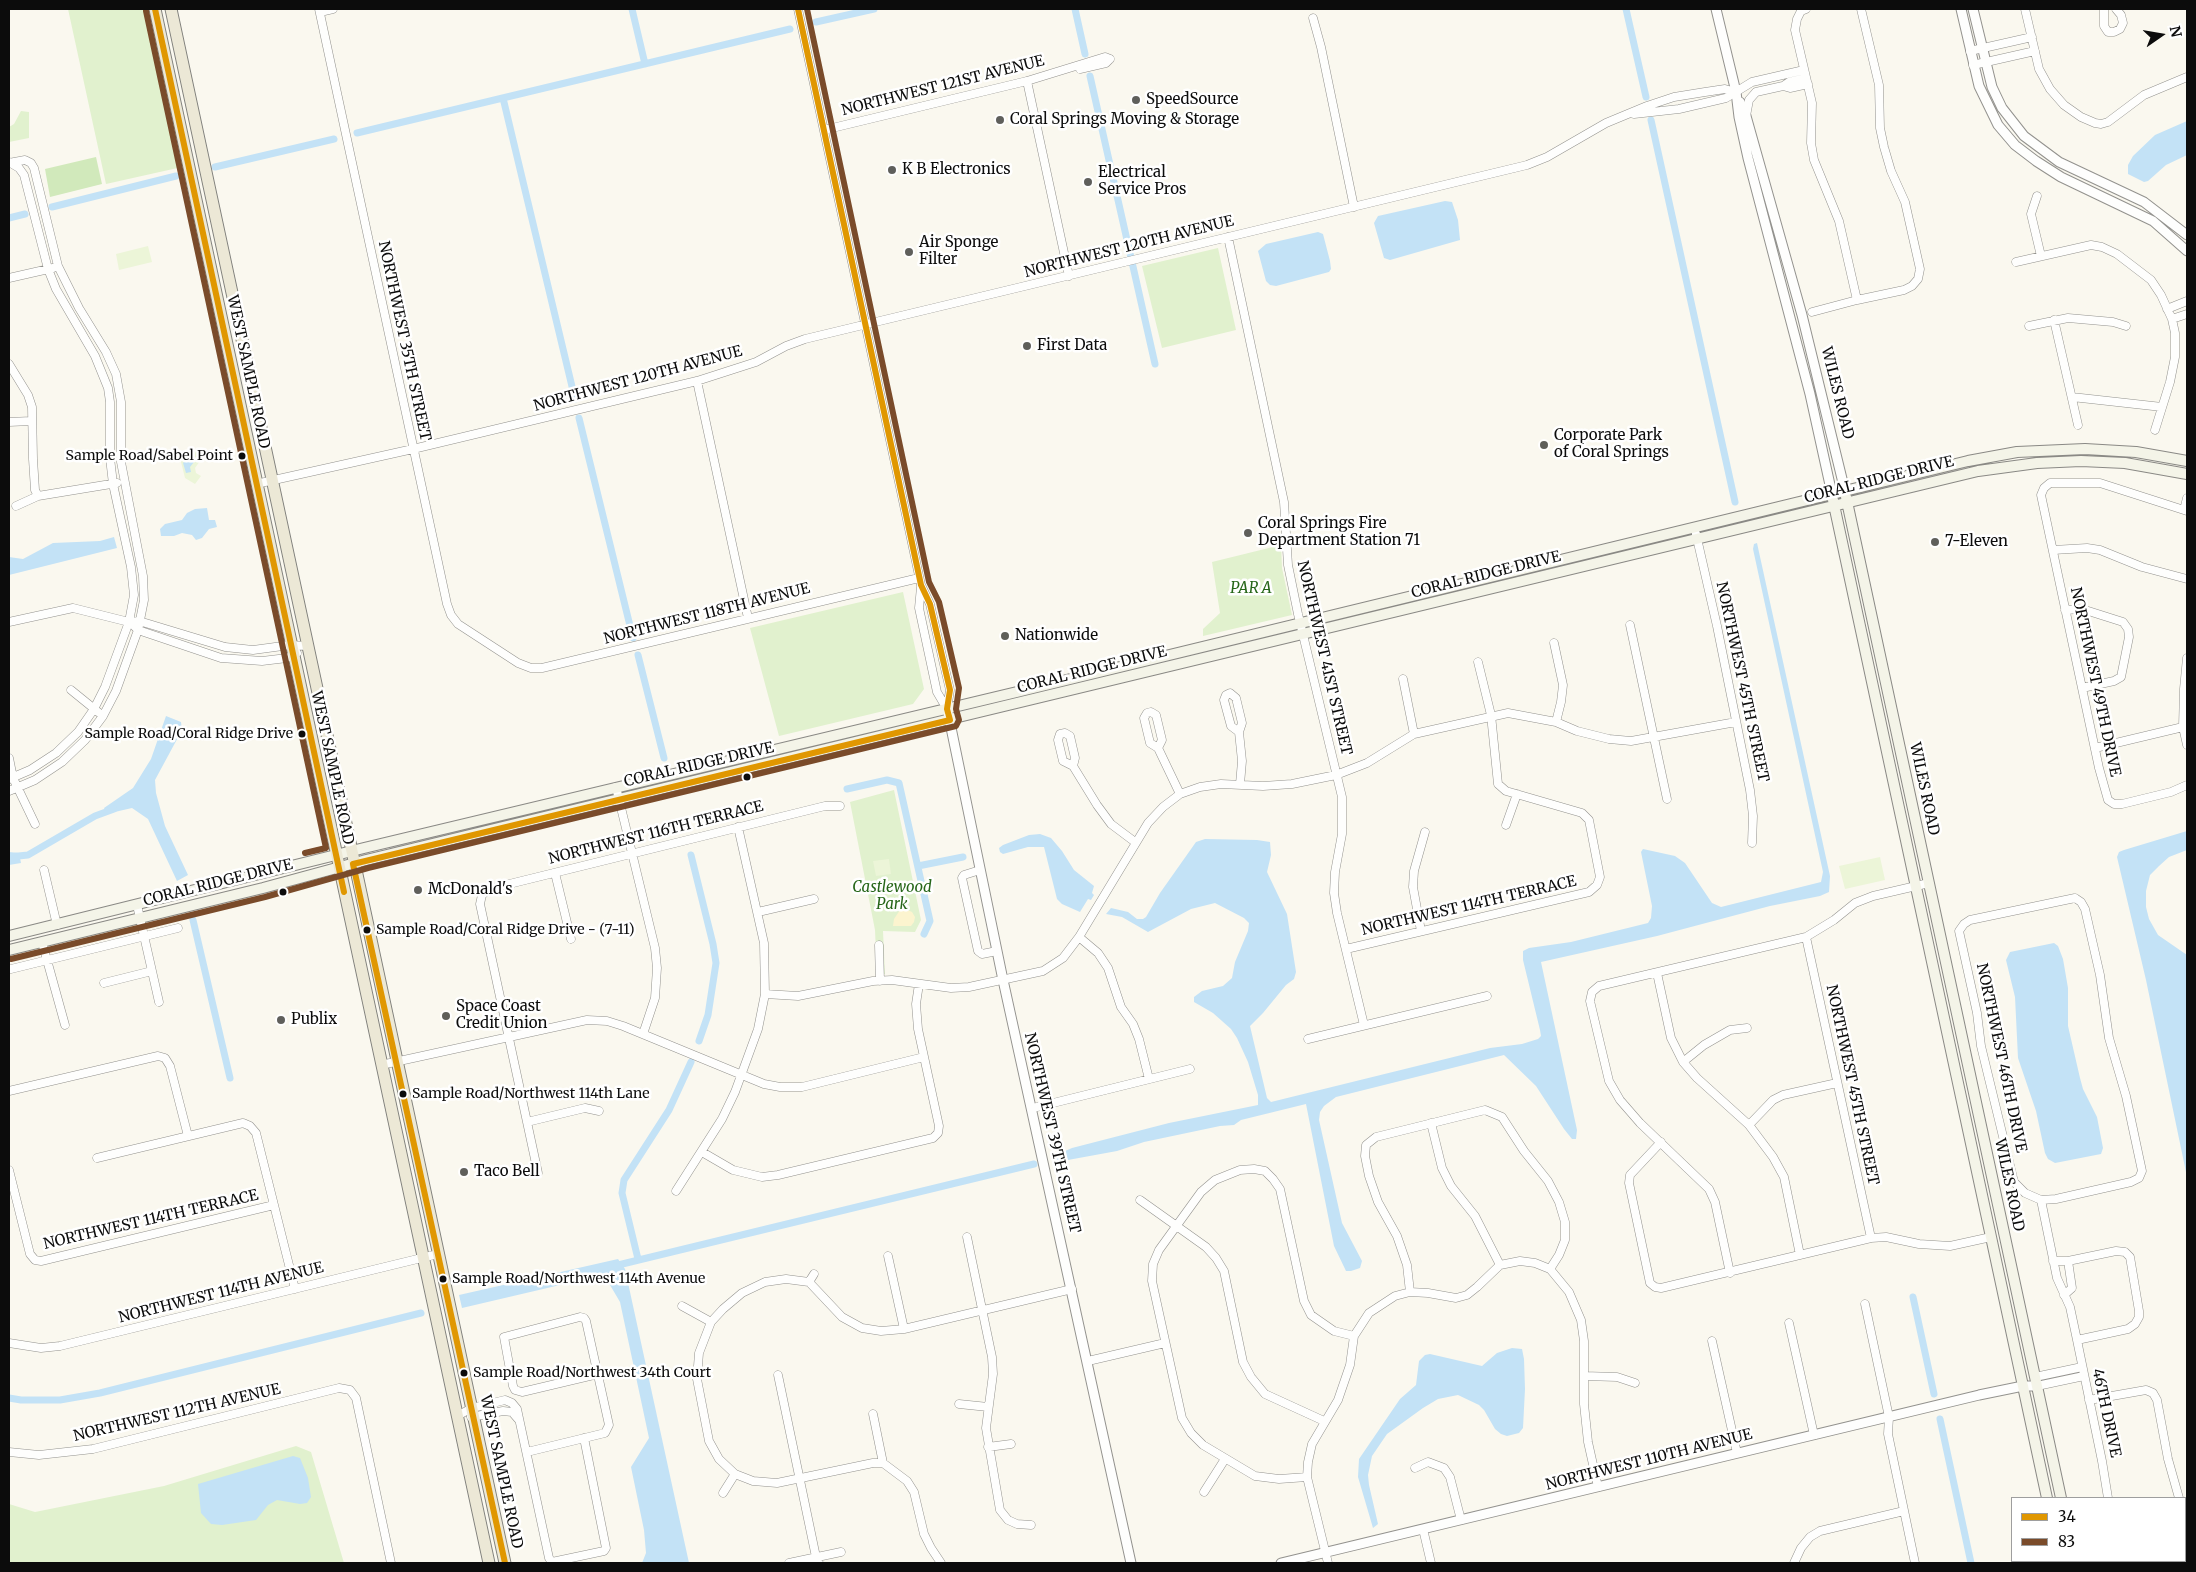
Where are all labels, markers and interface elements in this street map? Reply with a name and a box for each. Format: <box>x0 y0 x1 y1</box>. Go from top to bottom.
north arrow <box>2136 10 2186 60</box>
text: N <box>2166 24 2186 39</box>
street label: NORTHWEST 121ST AVENUE <box>840 52 1046 120</box>
place label: SpeedSource <box>1146 91 1238 109</box>
marker: SpeedSource <box>1130 94 1142 106</box>
place label: Coral Springs Moving & Storage <box>1010 111 1239 129</box>
marker: Coral Springs Moving & Storage <box>994 114 1006 126</box>
place label: K B Electronics <box>902 161 1011 179</box>
marker: K B Electronics <box>886 164 898 176</box>
place label: Electrical Service Pros <box>1098 164 1186 199</box>
marker: Electrical Service Pros <box>1082 176 1094 188</box>
street label: NORTHWEST 120TH AVENUE <box>1022 212 1236 282</box>
place label: Air Sponge Filter <box>919 234 998 269</box>
street label: NORTHWEST 35TH STREET <box>374 239 434 443</box>
marker: Air Sponge Filter <box>903 246 915 258</box>
street label: WEST SAMPLE ROAD <box>223 294 273 450</box>
place label: First Data <box>1037 337 1107 355</box>
marker: First Data <box>1021 340 1033 352</box>
street label: NORTHWEST 120TH AVENUE <box>532 342 744 416</box>
street label: WILES ROAD <box>1817 345 1857 441</box>
place label: Corporate Park of Coral Springs <box>1554 427 1669 462</box>
marker: Corporate Park of Coral Springs <box>1538 439 1550 451</box>
place label: Sample Road/Sabel Point <box>66 448 233 464</box>
marker: Sample Road/Sabel Point <box>237 451 247 461</box>
street label: CORAL RIDGE DRIVE <box>1802 453 1956 507</box>
place label: Coral Springs Fire Department Station 71 <box>1258 515 1420 550</box>
marker: Coral Springs Fire Department Station 71 <box>1242 527 1254 539</box>
place label: 7-Eleven <box>1945 533 2008 551</box>
marker: 7-Eleven <box>1929 536 1941 548</box>
street label: CORAL RIDGE DRIVE <box>1409 548 1563 602</box>
street label: NORTHWEST 41ST STREET <box>1293 559 1355 757</box>
street label: NORTHWEST 118TH AVENUE <box>602 580 812 648</box>
park label: PAR A <box>1230 580 1272 598</box>
street label: NORTHWEST 45TH STREET <box>1712 580 1772 784</box>
street label: NORTHWEST 49TH DRIVE <box>2066 586 2124 778</box>
place label: Nationwide <box>1015 627 1098 645</box>
marker: Nationwide <box>999 630 1011 642</box>
street label: CORAL RIDGE DRIVE <box>1015 643 1169 697</box>
street label: WEST SAMPLE ROAD <box>307 690 357 846</box>
place label: Sample Road/Coral Ridge Drive <box>85 726 293 742</box>
marker: Sample Road/Coral Ridge Drive <box>297 729 307 739</box>
street label: CORAL RIDGE DRIVE <box>622 739 776 791</box>
street label: WILES ROAD <box>1905 741 1943 837</box>
unlabelled marker <box>742 772 752 782</box>
street label: NORTHWEST 116TH TERRACE <box>547 798 765 868</box>
street label: CORAL RIDGE DRIVE <box>141 856 295 910</box>
street label: NORTHWEST 114TH TERRACE <box>1360 872 1578 940</box>
park label: Castlewood Park <box>852 879 932 914</box>
place label: McDonald's <box>428 881 513 899</box>
marker: McDonald's <box>412 884 424 896</box>
unlabelled marker <box>278 887 288 897</box>
place label: Sample Road/Coral Ridge Drive - (7-11) <box>376 922 634 938</box>
marker: Sample Road/Coral Ridge Drive - (7-11) <box>362 925 372 935</box>
street label: NORTHWEST 46TH DRIVE <box>1972 962 2030 1154</box>
street label: NORTHWEST 45TH STREET <box>1822 983 1882 1187</box>
place label: Space Coast Credit Union <box>456 998 547 1033</box>
marker: Space Coast Credit Union <box>440 1010 452 1022</box>
place label: Publix <box>291 1011 337 1029</box>
marker: Publix <box>275 1014 287 1026</box>
street label: NORTHWEST 39TH STREET <box>1020 1031 1084 1235</box>
place label: Sample Road/Northwest 114th Lane <box>412 1086 649 1102</box>
marker: Sample Road/Northwest 114th Lane <box>398 1089 408 1099</box>
street label: WILES ROAD <box>1990 1137 2028 1233</box>
place label: Taco Bell <box>474 1163 540 1181</box>
marker: Taco Bell <box>458 1166 470 1178</box>
street label: NORTHWEST 114TH TERRACE <box>42 1186 260 1254</box>
street label: NORTHWEST 114TH AVENUE <box>117 1259 325 1327</box>
place label: Sample Road/Northwest 114th Avenue <box>452 1271 705 1287</box>
marker: Sample Road/Northwest 114th Avenue <box>438 1274 448 1284</box>
place label: Sample Road/Northwest 34th Court <box>473 1365 711 1381</box>
street label: 46TH DRIVE <box>2088 1367 2124 1459</box>
marker: Sample Road/Northwest 34th Court <box>459 1368 469 1378</box>
street label: NORTHWEST 112TH AVENUE <box>72 1380 282 1446</box>
street label: WEST SAMPLE ROAD <box>476 1394 526 1550</box>
street label: NORTHWEST 110TH AVENUE <box>1544 1426 1754 1494</box>
legend <box>2011 1497 2186 1562</box>
text: 34 <box>2058 1507 2076 1526</box>
text: 83 <box>2058 1532 2075 1551</box>

